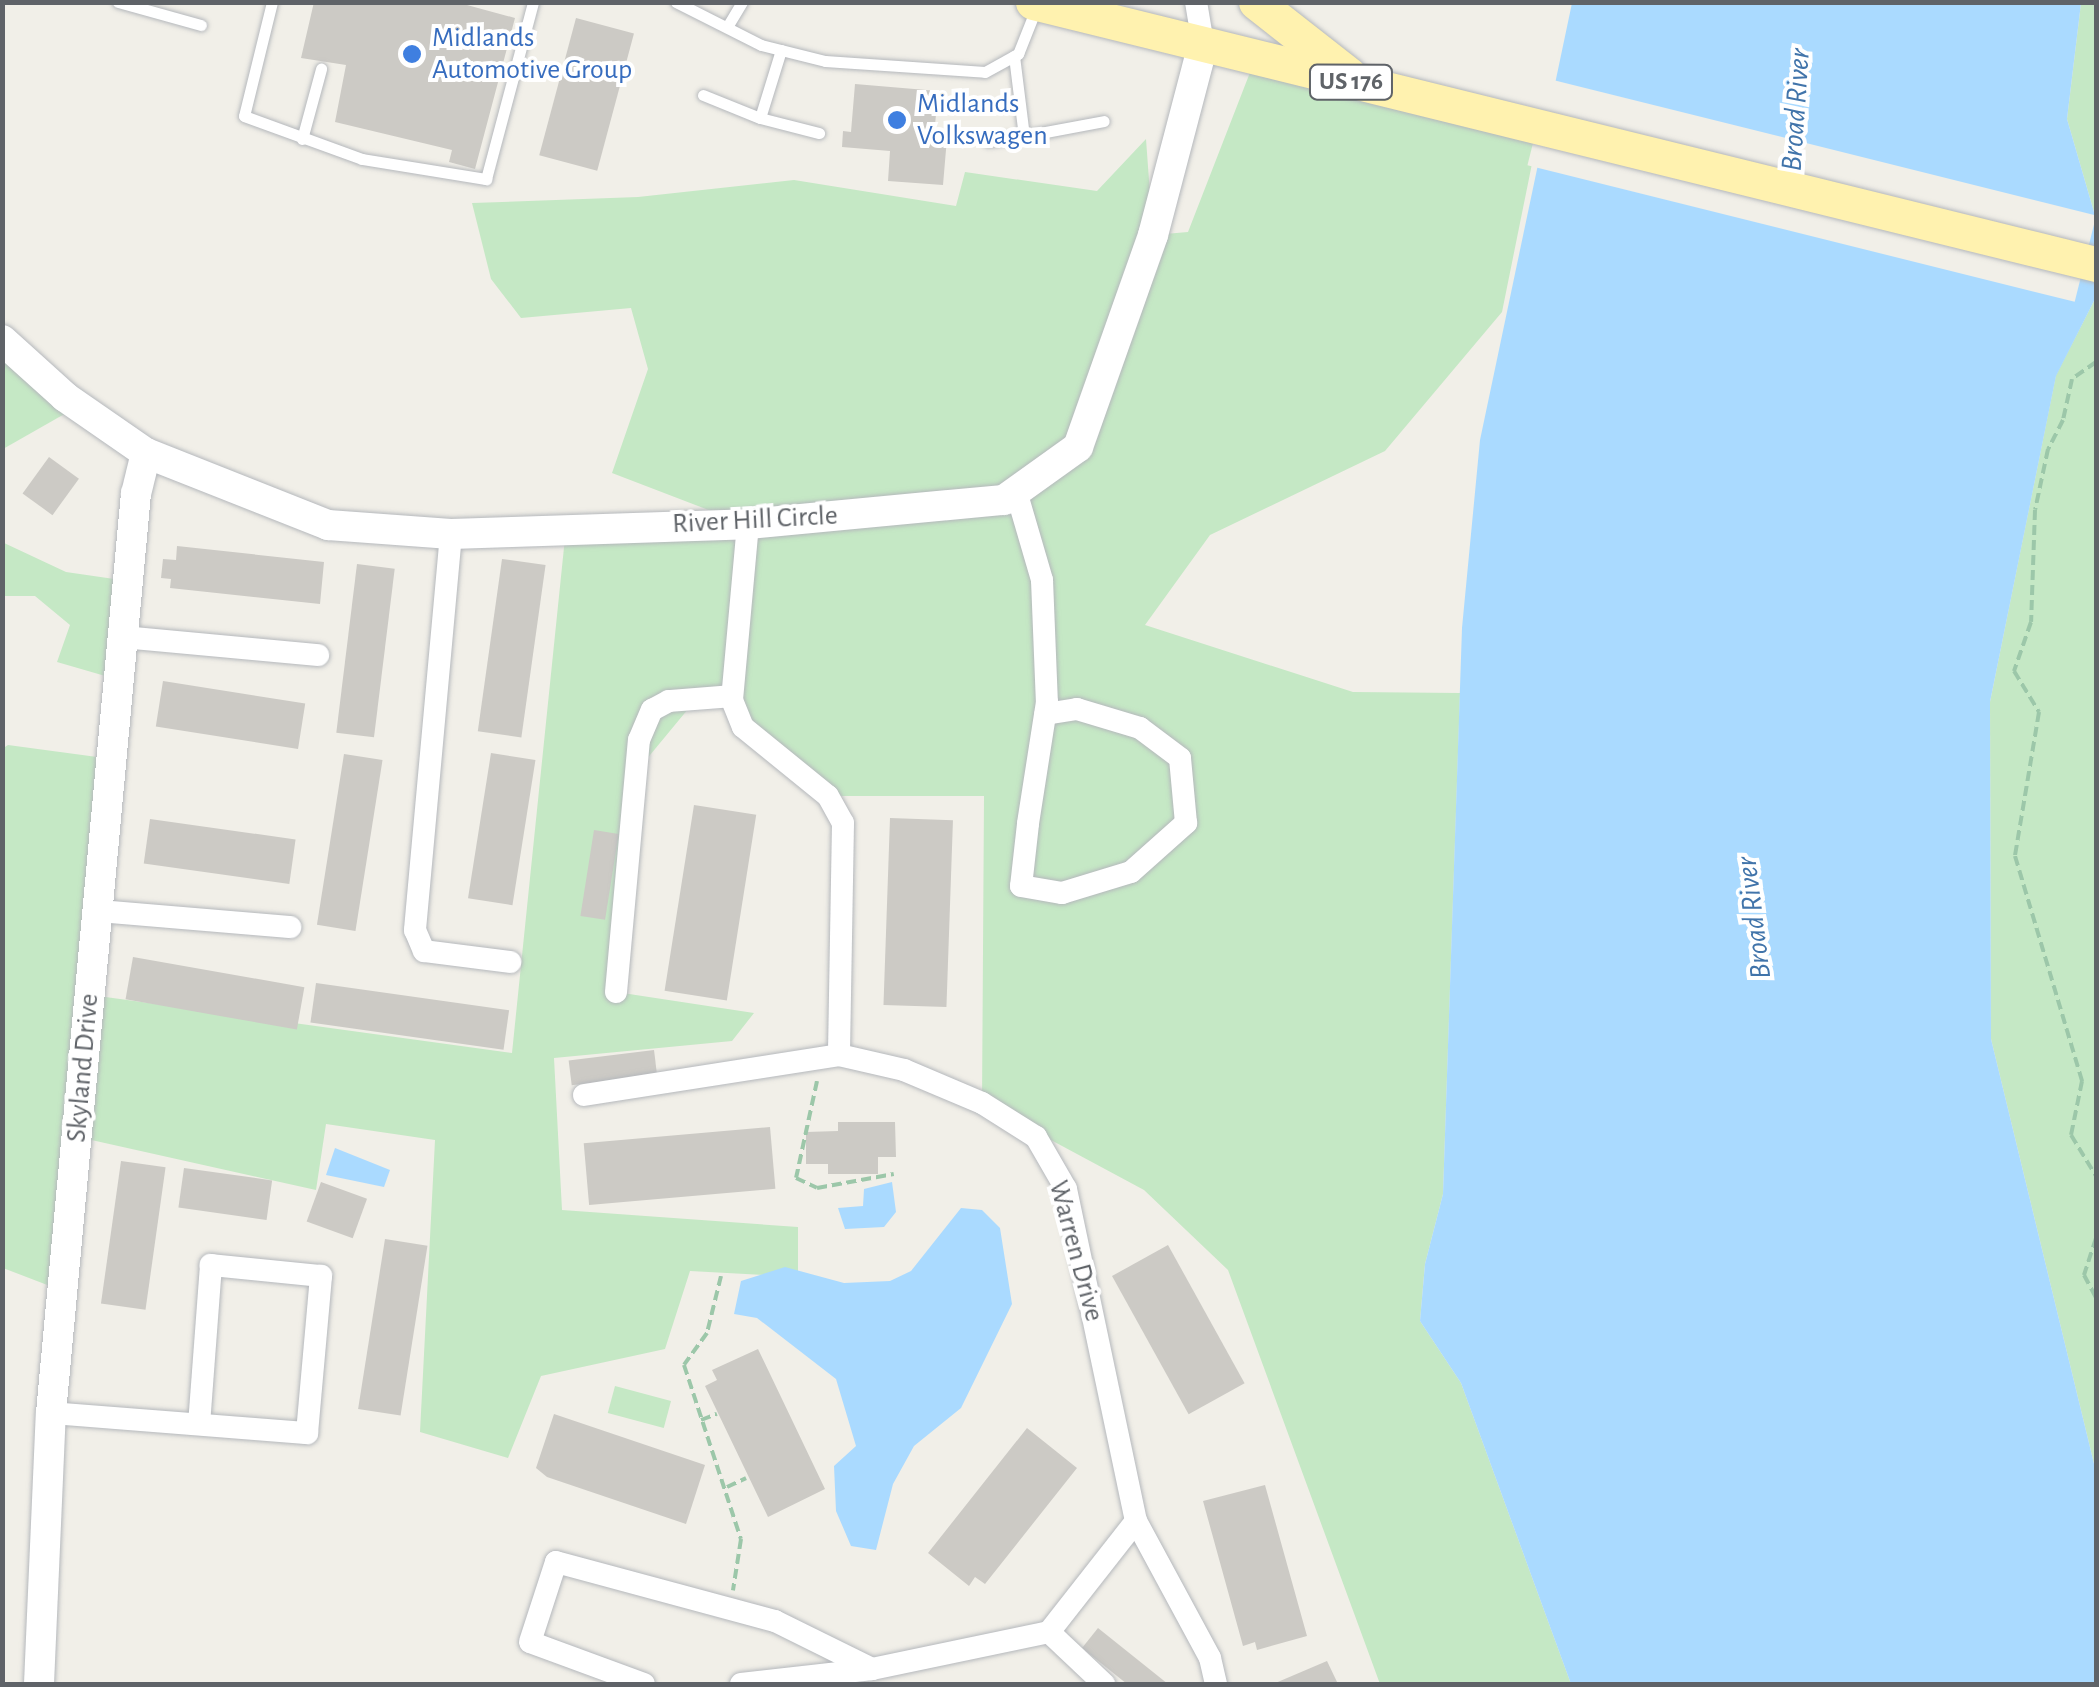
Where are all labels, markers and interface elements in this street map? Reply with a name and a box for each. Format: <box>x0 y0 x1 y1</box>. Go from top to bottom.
place label: Midlands Automotive Group <box>432 21 632 87</box>
marker: Midlands Automotive Group <box>401 43 423 65</box>
water label: Broad River <box>1774 47 1818 173</box>
road number: US 176 <box>1308 62 1394 102</box>
place label: Midlands Volkswagen <box>917 87 1048 153</box>
marker: Midlands Volkswagen <box>886 109 908 131</box>
street label: River Hill Circle <box>671 499 839 541</box>
water label: Broad River <box>1729 855 1779 981</box>
street label: Skyland Drive <box>60 992 106 1144</box>
street label: Warren Drive <box>1041 1177 1111 1325</box>

